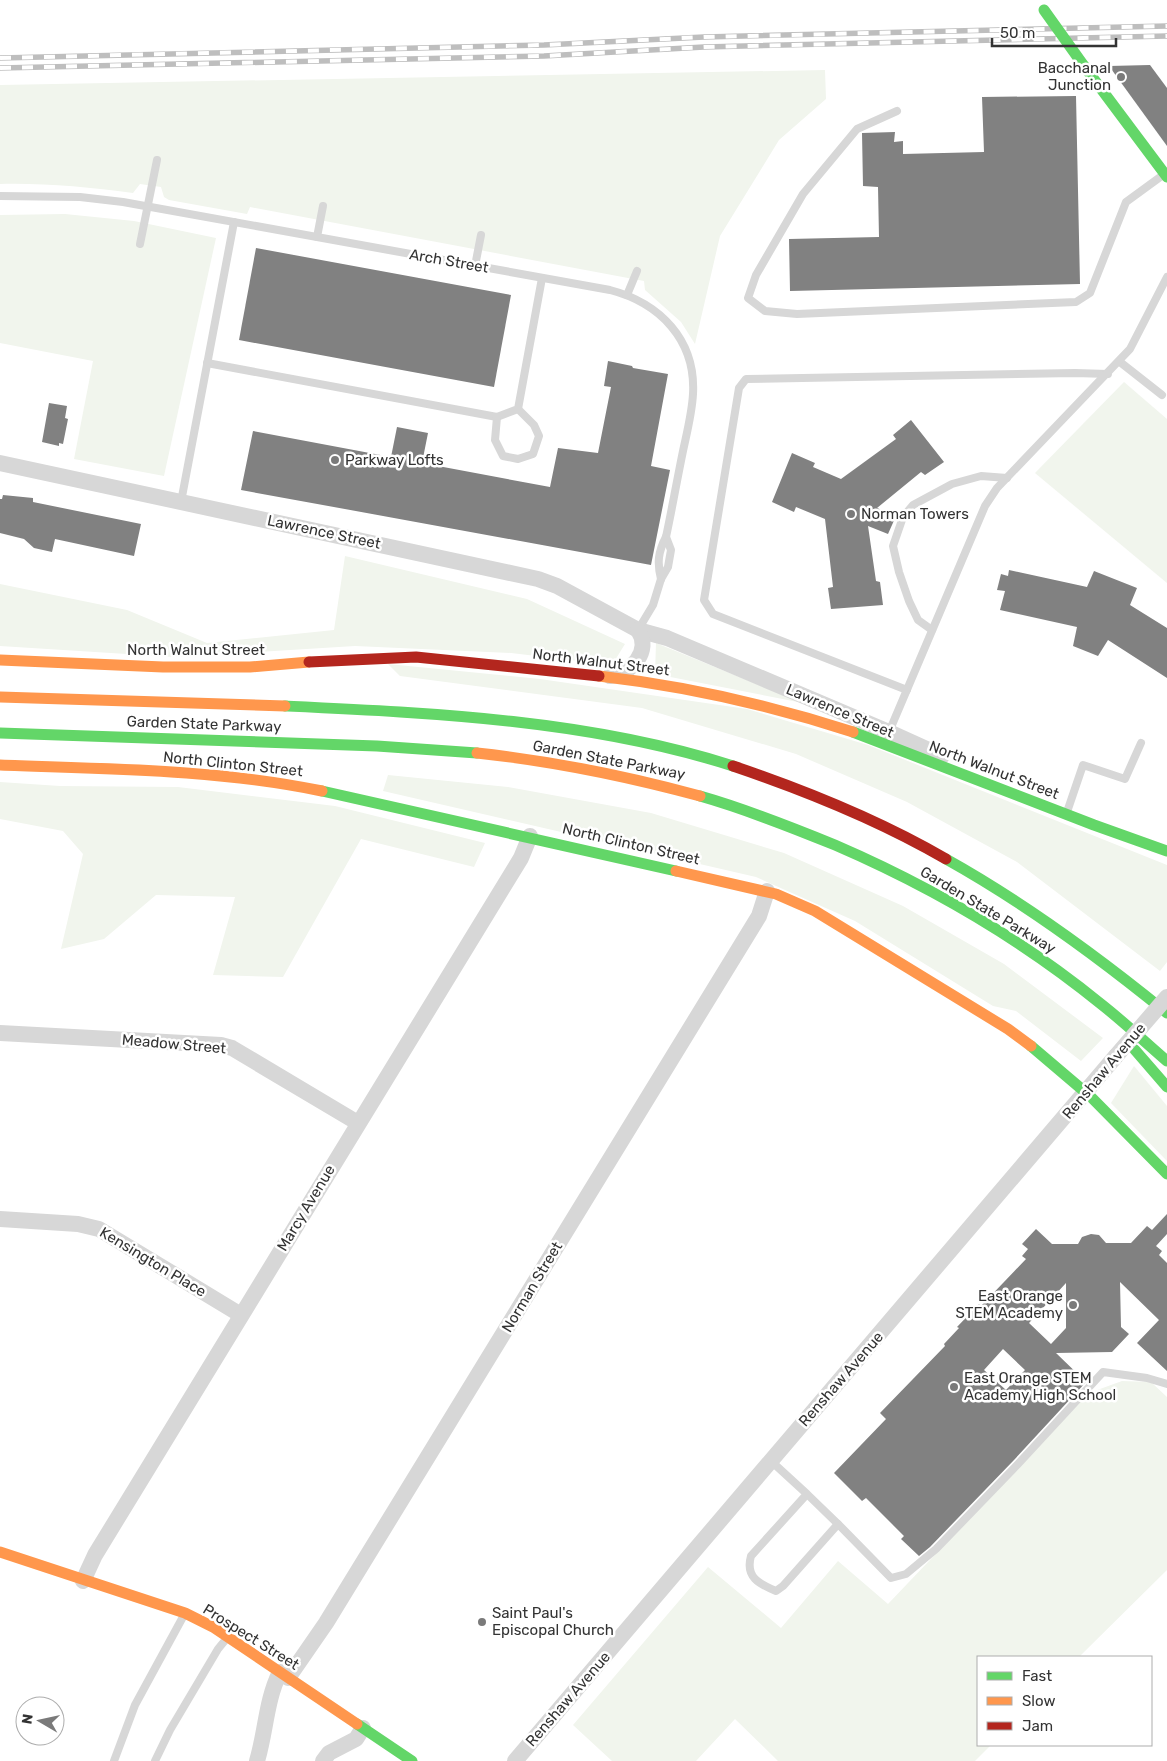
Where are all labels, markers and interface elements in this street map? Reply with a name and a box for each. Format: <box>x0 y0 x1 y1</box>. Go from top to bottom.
scale bar <box>992 15 1116 47</box>
text: 50 m <box>1000 24 1035 42</box>
place label: Bacchanal Junction <box>1038 59 1111 94</box>
marker: Bacchanal Junction <box>1115 71 1127 83</box>
street label: Arch Street <box>408 245 490 277</box>
place label: Parkway Lofts <box>345 451 444 469</box>
marker: Parkway Lofts <box>329 454 341 466</box>
place label: Norman Towers <box>861 505 969 523</box>
marker: Norman Towers <box>845 508 857 520</box>
street label: Lawrence Street <box>266 511 382 553</box>
street label: North Walnut Street <box>127 641 265 659</box>
street label: North Walnut Street <box>532 645 671 679</box>
street label: Lawrence Street <box>783 680 897 742</box>
street label: Garden State Parkway <box>126 712 282 736</box>
street label: Garden State Parkway <box>531 736 687 784</box>
street label: North Walnut Street <box>926 737 1062 803</box>
street label: North Clinton Street <box>162 748 304 780</box>
street label: North Clinton Street <box>561 819 701 869</box>
street label: Garden State Parkway <box>917 862 1059 958</box>
street label: Renshaw Avenue <box>1059 1019 1149 1123</box>
street label: Meadow Street <box>121 1030 227 1058</box>
street label: Marcy Avenue <box>273 1162 339 1254</box>
street label: Kensington Place <box>97 1223 209 1301</box>
street label: Norman Street <box>498 1238 566 1336</box>
place label: East Orange STEM Academy <box>956 1287 1063 1322</box>
marker: East Orange STEM Academy <box>1067 1299 1079 1311</box>
street label: Renshaw Avenue <box>795 1328 887 1430</box>
place label: East Orange STEM Academy High School <box>964 1369 1116 1404</box>
marker: East Orange STEM Academy High School <box>948 1381 960 1393</box>
street label: Prospect Street <box>200 1600 303 1674</box>
place label: Saint Paul's Episcopal Church <box>492 1604 614 1639</box>
marker: Saint Paul's Episcopal Church <box>476 1616 488 1628</box>
street label: Renshaw Avenue <box>522 1648 614 1750</box>
legend <box>977 1656 1152 1746</box>
text: Fast <box>1022 1667 1052 1685</box>
text: Slow <box>1022 1692 1055 1710</box>
north arrow <box>15 1696 65 1746</box>
text: N <box>18 1713 37 1725</box>
text: Jam <box>1022 1717 1053 1735</box>

